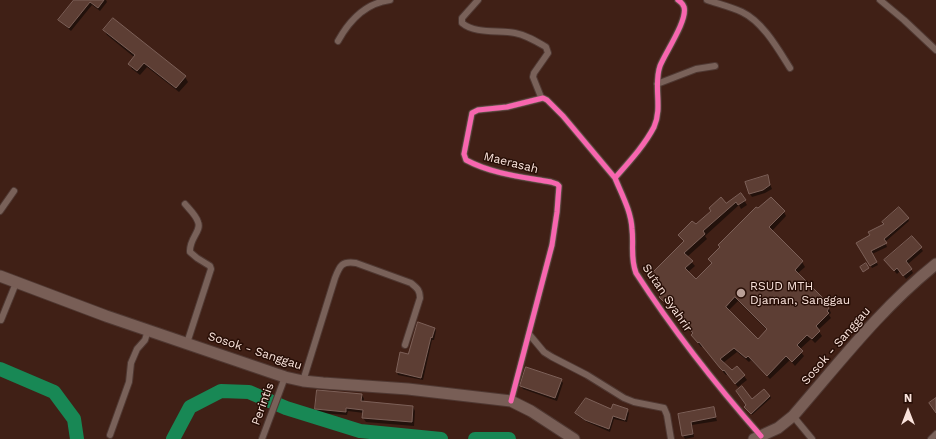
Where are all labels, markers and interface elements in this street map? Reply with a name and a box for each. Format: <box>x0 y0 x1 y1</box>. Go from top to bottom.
street label: Maerasah <box>482 149 540 177</box>
street label: Sutan Syahrir <box>639 261 695 335</box>
place label: RSUD MTH Djaman, Sanggau <box>750 279 850 307</box>
marker: RSUD MTH Djaman, Sanggau <box>735 287 747 299</box>
street label: Sosok - Sanggau <box>798 304 874 388</box>
street label: Sosok - Sanggau <box>206 329 304 373</box>
street label: Perintis <box>249 381 277 427</box>
north arrow <box>888 391 928 431</box>
text: N <box>904 392 912 405</box>

